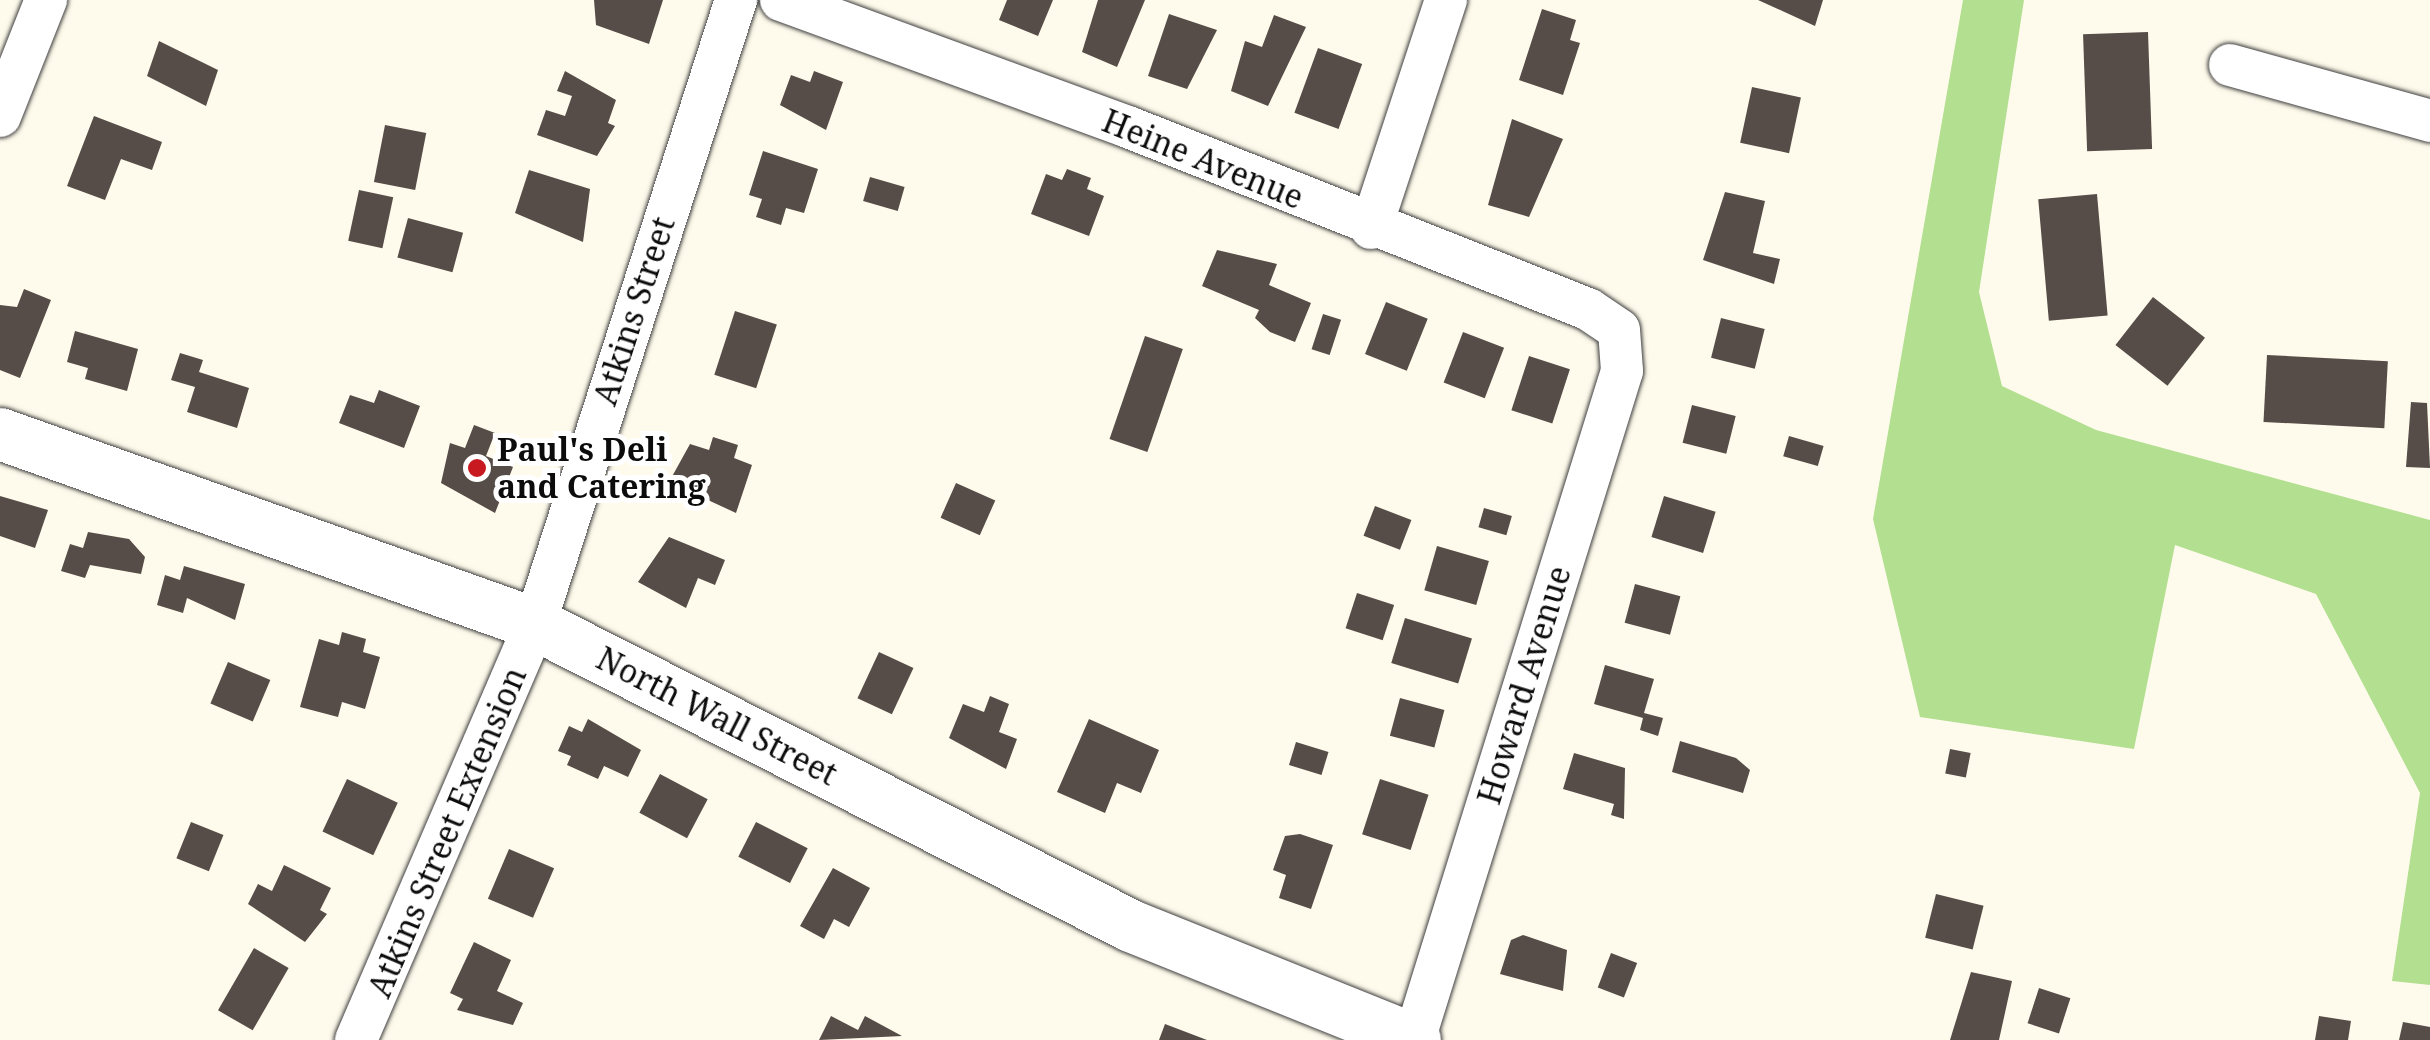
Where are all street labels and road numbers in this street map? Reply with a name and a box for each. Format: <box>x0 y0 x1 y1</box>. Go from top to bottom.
street label: Heine Avenue <box>1097 101 1309 217</box>
street label: Atkins Street <box>586 212 682 410</box>
street label: Howard Avenue <box>1470 561 1578 809</box>
street label: North Wall Street <box>590 639 844 793</box>
street label: Atkins Street Extension <box>360 661 534 1003</box>

